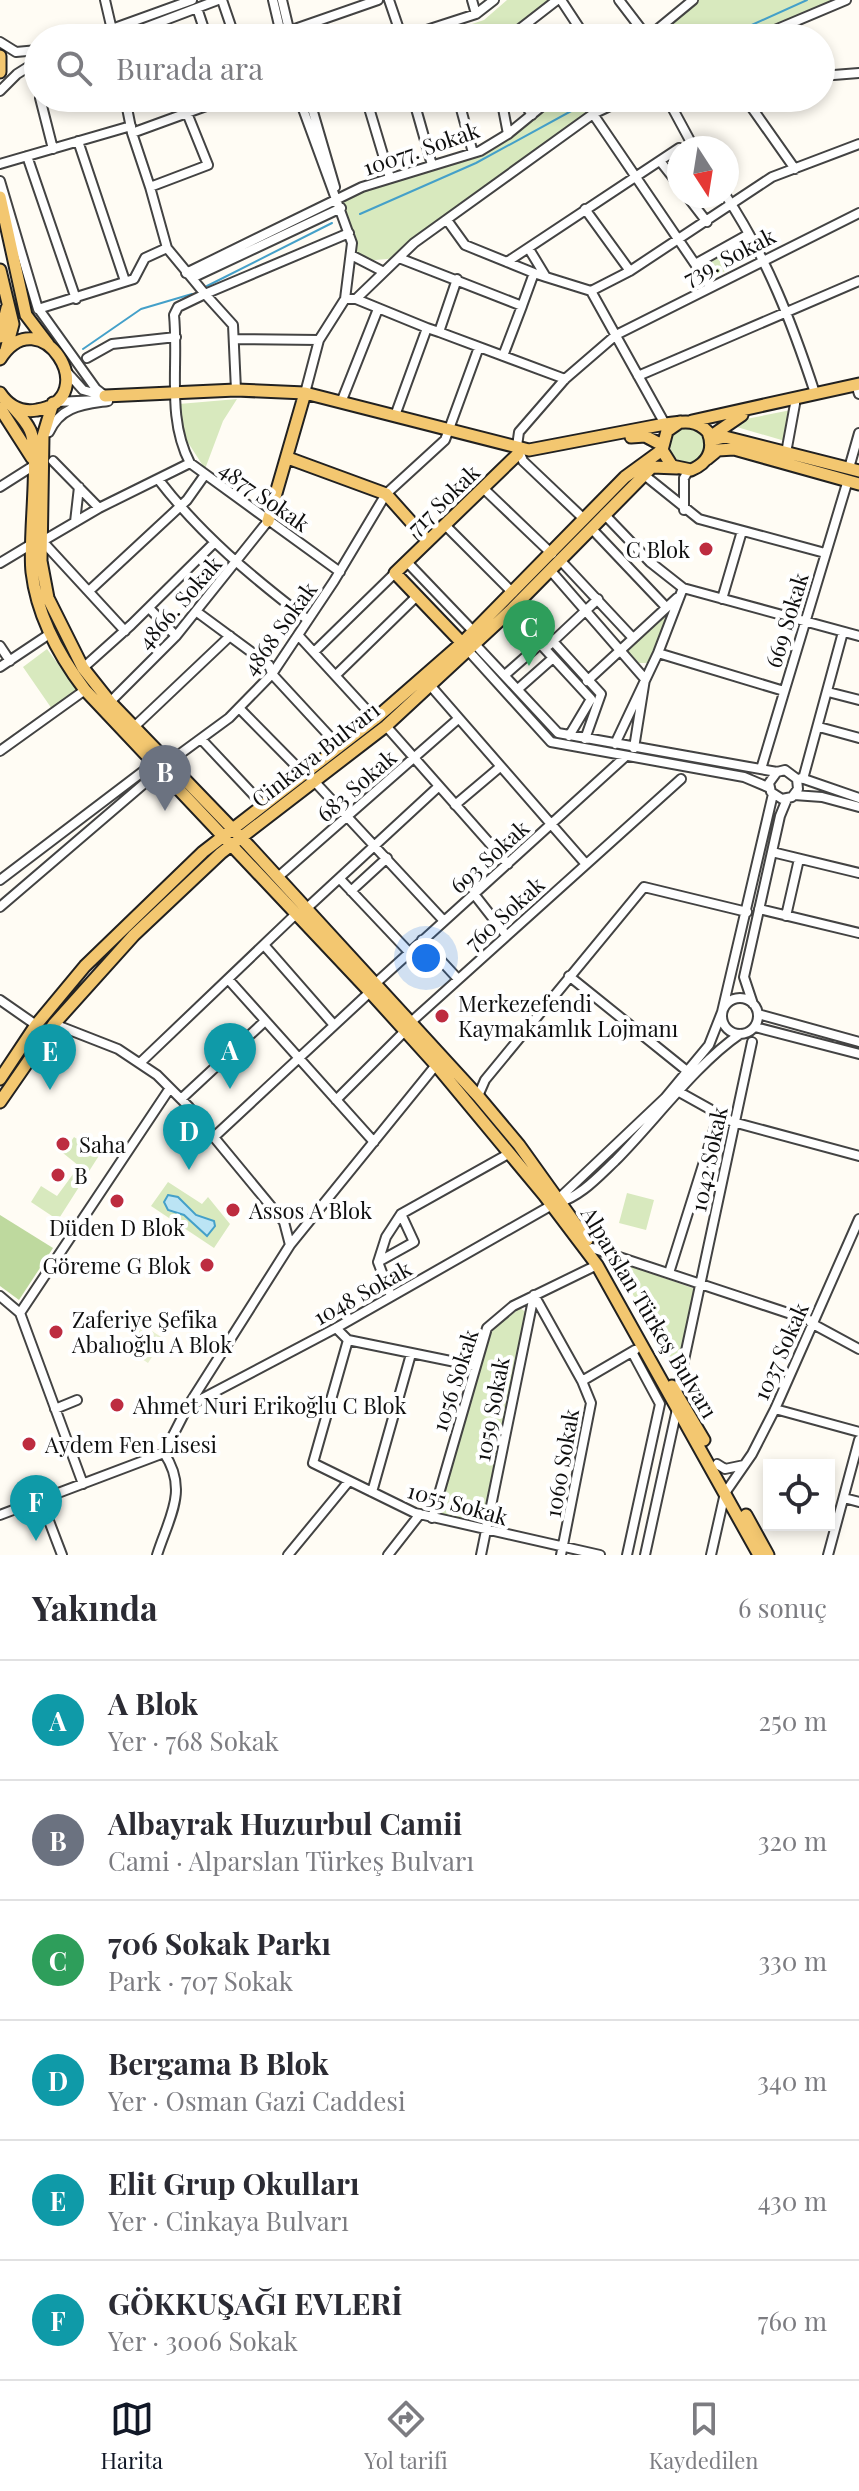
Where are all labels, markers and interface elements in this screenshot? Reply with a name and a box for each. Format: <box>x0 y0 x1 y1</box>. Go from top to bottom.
search box <box>24 24 835 112</box>
icon: search <box>52 46 96 90</box>
text: Burada ara <box>116 48 263 88</box>
street label: 10077. Sokak <box>359 114 483 182</box>
north arrow <box>667 136 739 208</box>
street label: 739. Sokak <box>678 220 780 292</box>
street label: 4877 Sokak <box>214 454 316 538</box>
street label: 717 Sokak <box>400 457 486 541</box>
place label: C Blok <box>626 534 690 564</box>
marker: C Blok <box>697 540 715 558</box>
street label: 4866. Sokak <box>130 549 228 655</box>
street label: 669 Sokak <box>757 569 815 671</box>
street label: 4868 Sokak <box>235 575 323 681</box>
pin: C <box>503 600 555 666</box>
street label: Cinkaya Bulvarı <box>245 694 385 814</box>
street label: 683 Sokak <box>310 742 402 828</box>
pin: B <box>139 745 191 811</box>
street label: 693 Sokak <box>443 813 535 899</box>
street label: 760 Sokak <box>458 869 550 957</box>
your location <box>406 938 446 978</box>
place label: Merkezefendi Kaymakamlık Lojmanı <box>458 988 678 1043</box>
marker: Merkezefendi Kaymakamlık Lojmanı <box>433 1007 451 1025</box>
pin: A <box>204 1023 256 1089</box>
pin: E <box>24 1024 76 1090</box>
pin: D <box>163 1104 215 1170</box>
street label: 1042 Sokak <box>682 1104 734 1214</box>
place label: Saha <box>79 1129 126 1159</box>
marker: Saha <box>54 1135 72 1153</box>
place label: B <box>74 1160 88 1190</box>
marker: B <box>49 1166 67 1184</box>
marker: Düden D Blok <box>108 1192 126 1210</box>
place label: Assos A Blok <box>248 1195 372 1225</box>
street label: Alparslan Türkeş Bulvarı <box>574 1200 725 1423</box>
marker: Assos A Blok <box>224 1201 242 1219</box>
place label: Düden D Blok <box>49 1212 185 1242</box>
place label: Göreme G Blok <box>42 1250 191 1280</box>
street label: 1048 Sokak <box>308 1253 416 1331</box>
marker: Göreme G Blok <box>198 1256 216 1274</box>
street label: 1037 Sokak <box>745 1297 815 1405</box>
place label: Zaferiye Şefika Abalıoğlu A Blok <box>71 1304 232 1359</box>
marker: Zaferiye Şefika Abalıoğlu A Blok <box>47 1323 65 1341</box>
street label: 1056 Sokak <box>423 1325 485 1435</box>
street label: 1059 Sokak <box>466 1354 516 1464</box>
place label: Ahmet Nuri Erikoğlu C Blok <box>132 1390 407 1420</box>
marker: Ahmet Nuri Erikoğlu C Blok <box>108 1396 126 1414</box>
street label: 1060 Sokak <box>537 1406 585 1520</box>
place label: Aydem Fen Lisesi <box>44 1429 217 1459</box>
marker: Aydem Fen Lisesi <box>20 1435 38 1453</box>
map controls <box>763 1459 835 1531</box>
button: locate <box>763 1459 835 1531</box>
street label: 1055 Sokak <box>404 1474 512 1532</box>
pin: F <box>10 1475 62 1541</box>
text: Yakında <box>32 1584 158 1630</box>
text: 6 sonuç <box>738 1590 827 1625</box>
text: A Blok <box>108 1683 198 1723</box>
text: A <box>49 1703 67 1738</box>
text: 250 m <box>759 1703 827 1738</box>
text: Yer · 768 Sokak <box>108 1723 279 1758</box>
text: Albayrak Huzurbul Camii <box>108 1803 462 1843</box>
text: B <box>49 1823 67 1858</box>
text: 320 m <box>758 1823 827 1858</box>
text: Cami · Alparslan Türkeş Bulvarı <box>108 1843 474 1878</box>
text: 706 Sokak Parkı <box>108 1923 331 1963</box>
text: C <box>49 1943 67 1978</box>
text: 330 m <box>758 1943 827 1978</box>
text: Park · 707 Sokak <box>108 1963 293 1998</box>
text: Bergama B Blok <box>108 2043 329 2083</box>
text: D <box>48 2063 68 2098</box>
text: 340 m <box>757 2063 827 2098</box>
text: Yer · Osman Gazi Caddesi <box>108 2083 406 2118</box>
text: Elit Grup Okulları <box>108 2163 359 2203</box>
text: E <box>50 2183 66 2218</box>
text: 430 m <box>758 2183 827 2218</box>
text: Yer · Cinkaya Bulvarı <box>108 2203 349 2238</box>
text: GÖKKUŞAĞI EVLERİ <box>108 2283 402 2323</box>
text: F <box>50 2303 66 2338</box>
text: 760 m <box>758 2303 827 2338</box>
text: Yer · 3006 Sokak <box>108 2323 298 2358</box>
tab: Harita <box>101 2397 163 2475</box>
tab: Yol tarifi <box>364 2397 448 2475</box>
tab: Kaydedilen <box>649 2397 758 2475</box>

